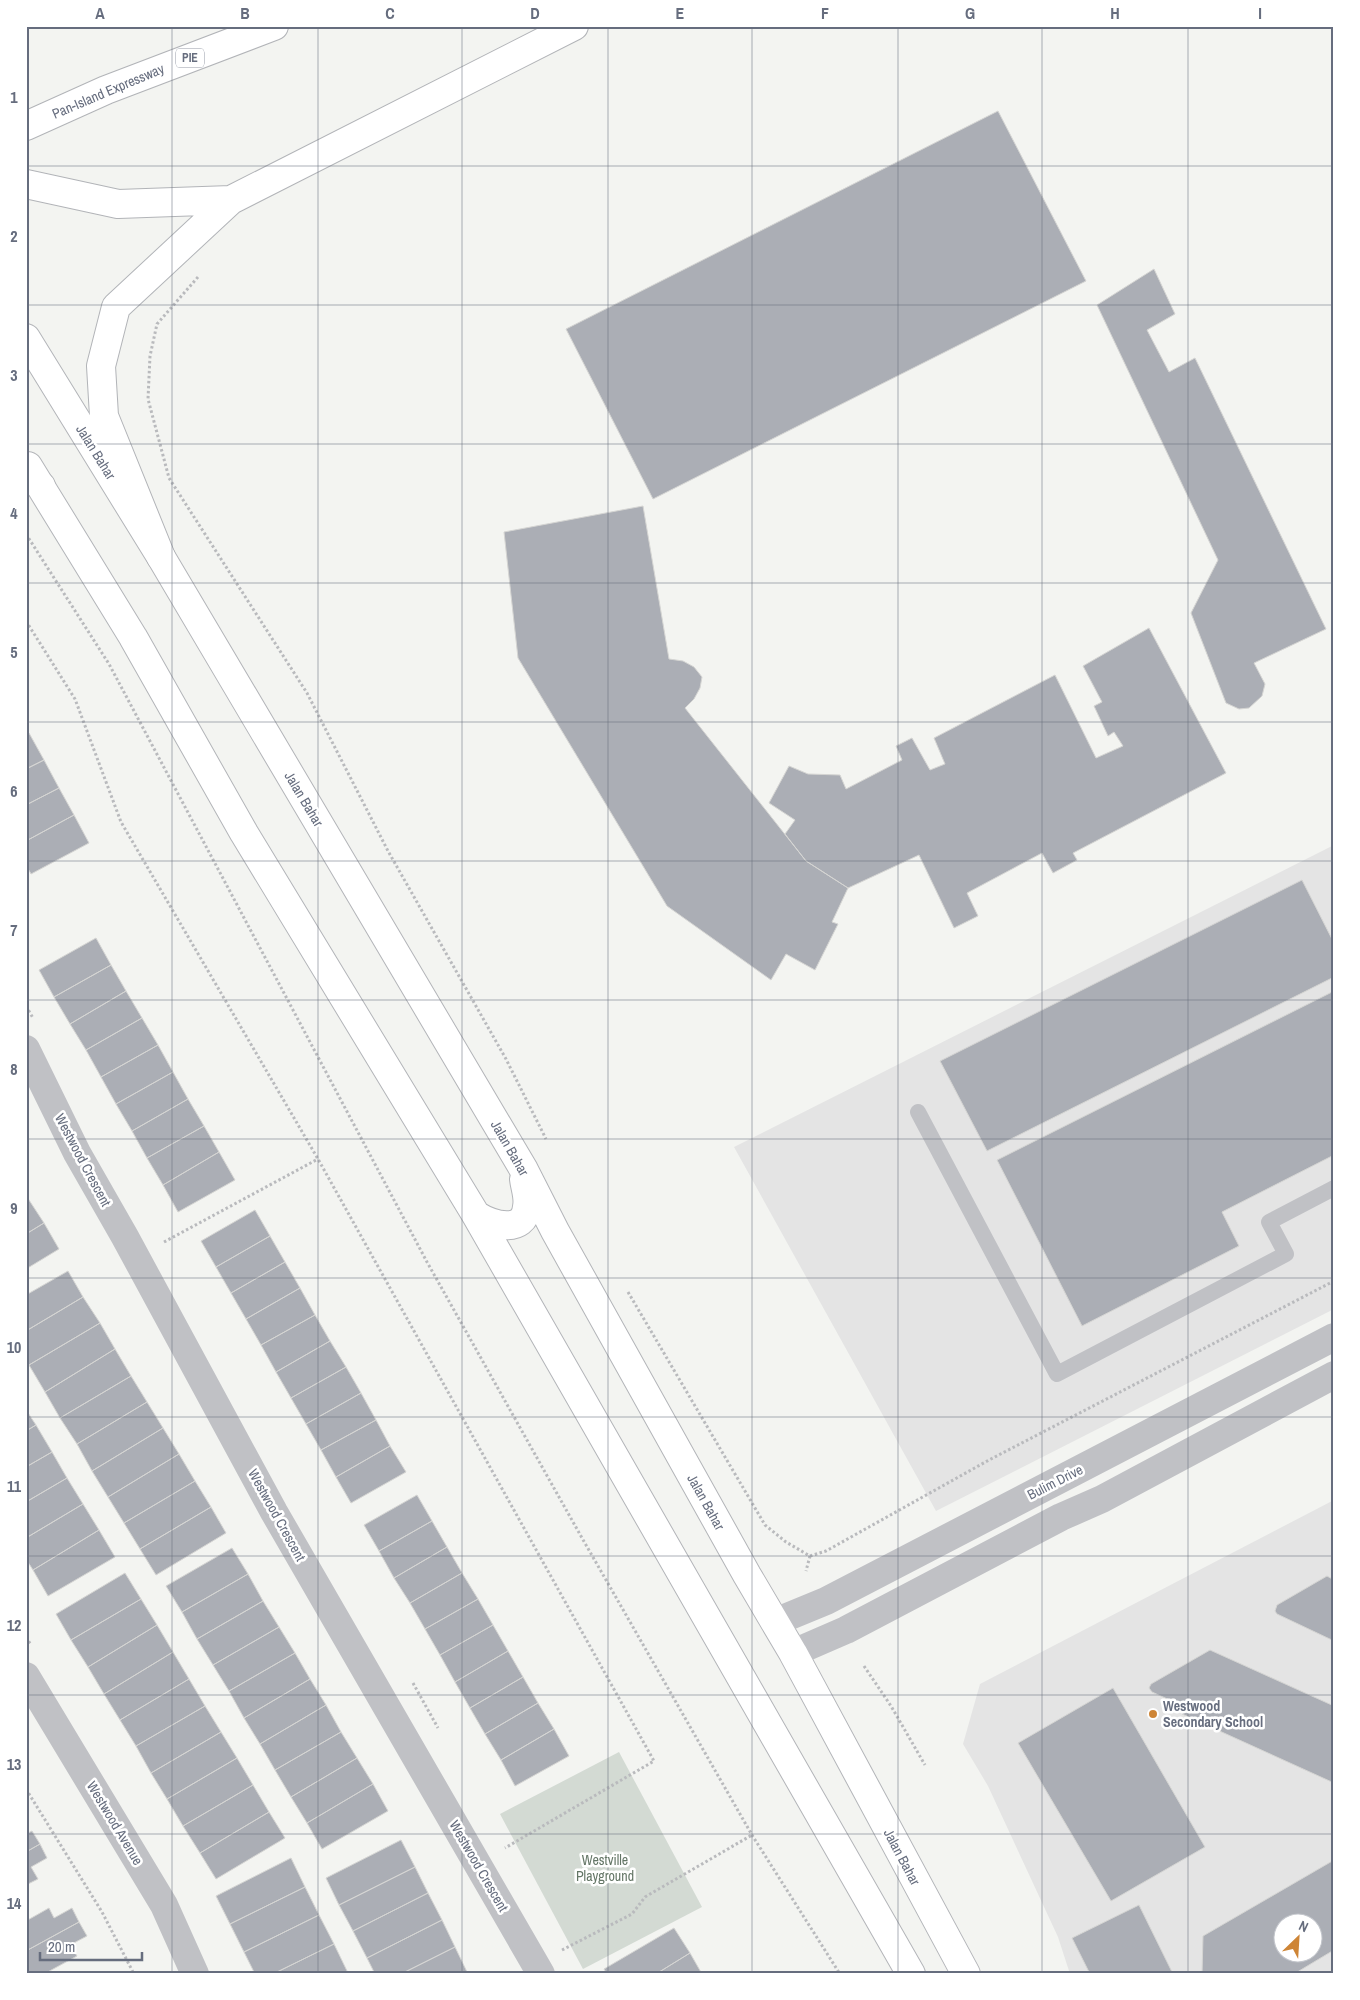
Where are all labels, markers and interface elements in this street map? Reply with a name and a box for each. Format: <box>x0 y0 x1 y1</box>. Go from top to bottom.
text: A <box>95 2 105 24</box>
text: B <box>240 2 250 24</box>
text: C <box>385 2 395 24</box>
text: D <box>530 2 540 24</box>
text: E <box>676 2 685 24</box>
text: F <box>821 2 829 24</box>
text: G <box>965 2 975 24</box>
text: H <box>1110 2 1120 24</box>
text: I <box>1258 2 1262 24</box>
road number: PIE <box>176 48 204 68</box>
street label: Pan-Island Expressway <box>49 59 167 123</box>
text: 1 <box>10 86 18 108</box>
text: 2 <box>10 225 18 247</box>
text: 3 <box>10 364 18 386</box>
street label: Jalan Bahar <box>72 421 120 483</box>
text: 4 <box>10 502 18 524</box>
text: 5 <box>10 641 18 663</box>
street label: Jalan Bahar <box>281 768 328 830</box>
text: 6 <box>10 780 18 802</box>
text: 7 <box>10 919 18 941</box>
text: 8 <box>10 1058 18 1080</box>
street label: Westwood Crescent <box>51 1111 115 1209</box>
street label: Jalan Bahar <box>487 1117 533 1179</box>
text: 9 <box>10 1197 18 1219</box>
text: 10 <box>7 1336 21 1358</box>
street label: Bulim Drive <box>1024 1460 1086 1504</box>
street label: Westwood Crescent <box>244 1466 310 1564</box>
street label: Jalan Bahar <box>683 1471 729 1533</box>
text: 11 <box>7 1475 22 1497</box>
text: 12 <box>7 1614 21 1636</box>
place label: Westwood Secondary School <box>1163 1697 1263 1731</box>
marker: Westwood Secondary School <box>1147 1708 1159 1720</box>
text: 13 <box>7 1753 21 1775</box>
street label: Westwood Avenue <box>83 1778 147 1868</box>
street label: Westwood Crescent <box>446 1817 512 1915</box>
street label: Jalan Bahar <box>880 1826 924 1888</box>
park label: Westville Playground <box>576 1851 634 1885</box>
text: 14 <box>7 1892 22 1914</box>
north arrow <box>1272 1912 1322 1962</box>
text: N <box>1296 1916 1311 1936</box>
scale bar <box>40 1930 142 1962</box>
text: 20 m <box>48 1936 75 1957</box>

